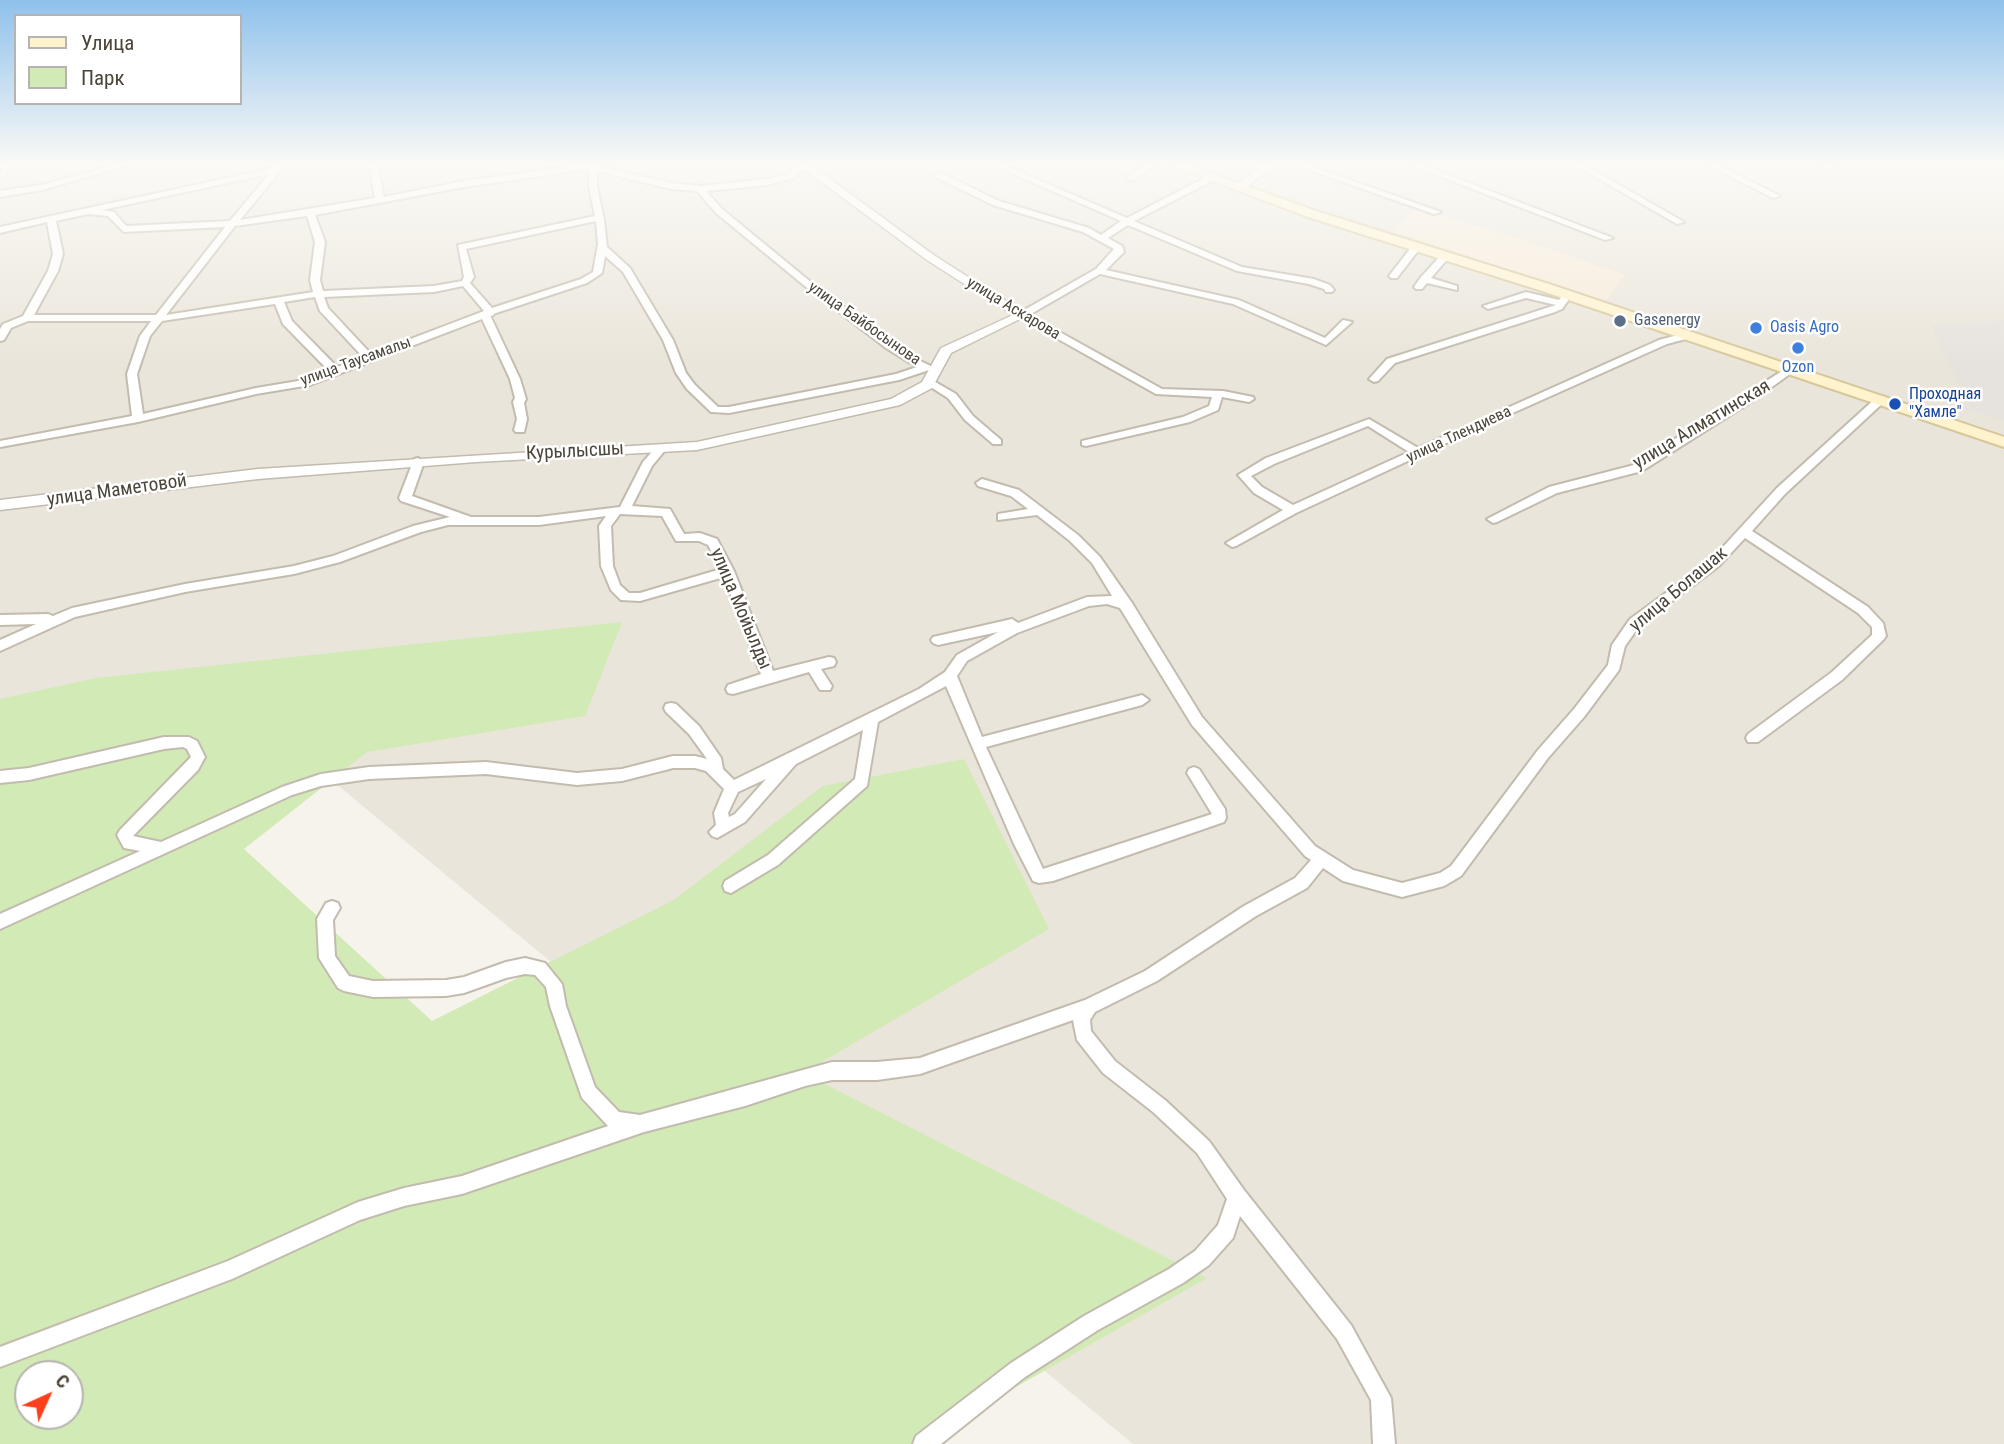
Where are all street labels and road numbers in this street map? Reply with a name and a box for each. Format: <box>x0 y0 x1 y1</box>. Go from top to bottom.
street label: улица Аскарова <box>963 273 1063 345</box>
street label: улица Байбосынова <box>804 278 924 370</box>
street label: улица Таусамалы <box>298 333 414 391</box>
street label: улица Алматинская <box>1629 375 1775 475</box>
street label: улица Тлендиева <box>1404 402 1514 468</box>
street label: Курылысшы <box>525 438 625 466</box>
street label: улица Маметовой <box>46 470 188 512</box>
street label: улица Болашак <box>1625 543 1733 637</box>
street label: улица Мойылды <box>704 545 776 673</box>

